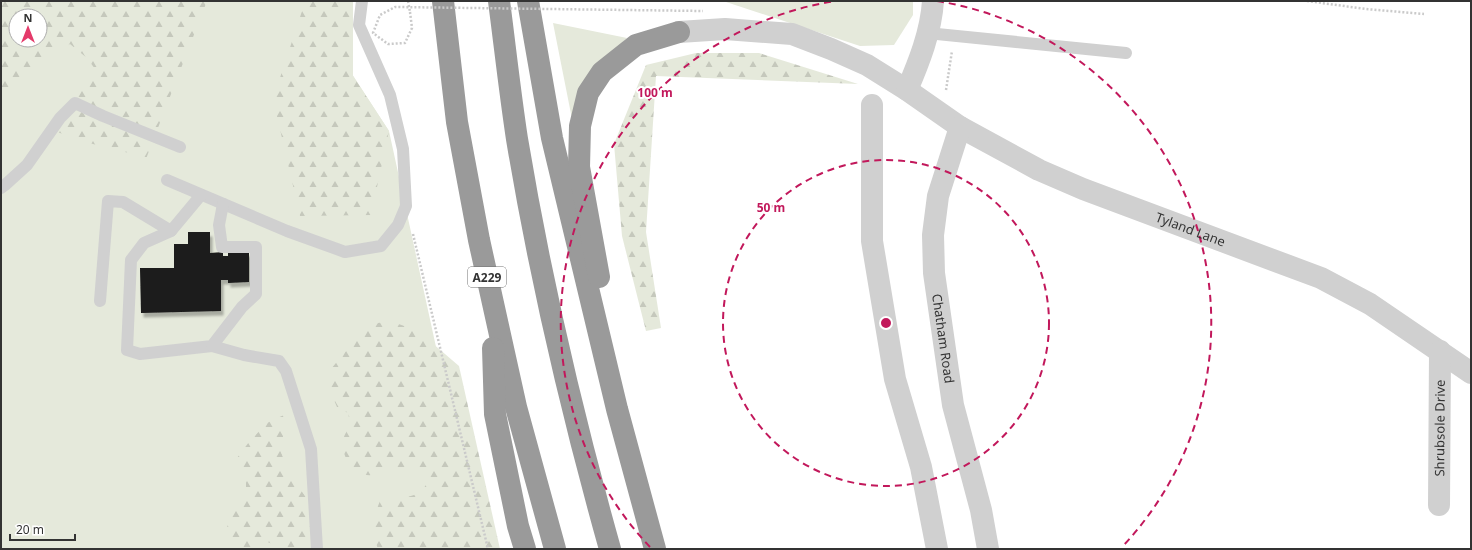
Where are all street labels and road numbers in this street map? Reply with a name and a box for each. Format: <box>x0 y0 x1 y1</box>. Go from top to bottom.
street label: Tyland Lane <box>1153 208 1228 250</box>
road number: A229 <box>468 267 506 287</box>
street label: Chatham Road <box>928 293 959 385</box>
street label: Shrubsole Drive <box>1430 379 1449 477</box>

